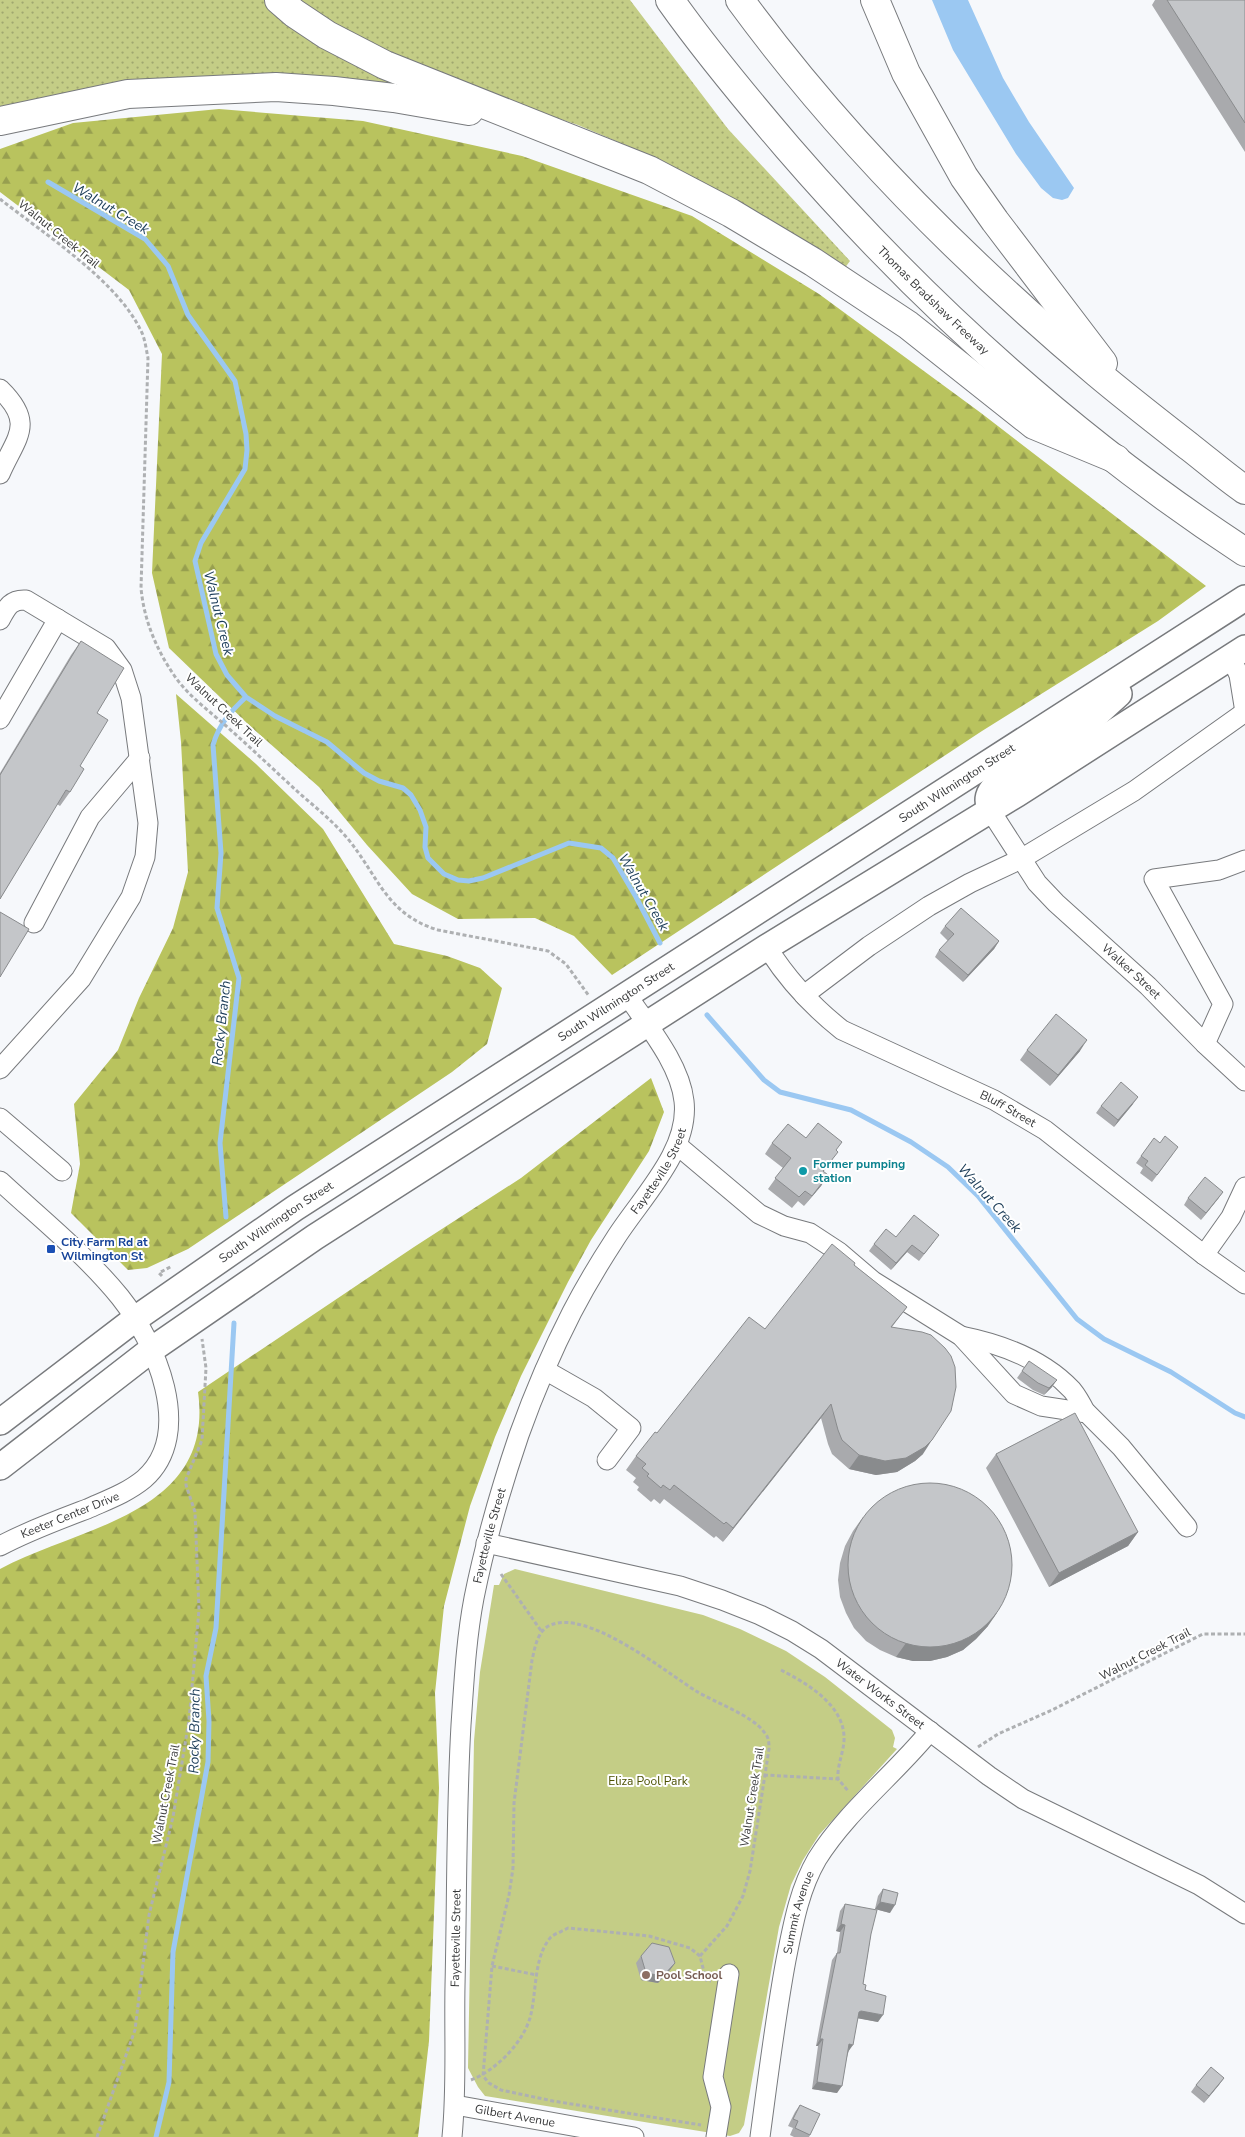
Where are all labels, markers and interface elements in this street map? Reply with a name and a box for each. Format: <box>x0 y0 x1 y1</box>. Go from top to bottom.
water label: Walnut Creek <box>69 178 154 239</box>
street label: Walnut Creek Trail <box>15 196 103 272</box>
street label: Thomas Bradshaw Freeway <box>874 243 993 359</box>
water label: Walnut Creek <box>199 569 238 658</box>
street label: Walnut Creek Trail <box>182 670 267 750</box>
street label: South Wilmington Street <box>896 739 1019 826</box>
water label: Walnut Creek <box>614 850 674 935</box>
street label: Walker Street <box>1098 940 1165 1003</box>
street label: South Wilmington Street <box>555 958 678 1045</box>
water label: Rocky Branch <box>208 980 235 1066</box>
street label: Bluff Street <box>977 1087 1040 1131</box>
street label: Fayetteville Street <box>627 1126 690 1217</box>
place label: Former pumping station <box>813 1156 905 1186</box>
water label: Walnut Creek <box>954 1160 1026 1238</box>
marker: Former pumping station <box>797 1165 809 1177</box>
street label: South Wilmington Street <box>216 1177 337 1266</box>
place label: City Farm Rd at Wilmington St <box>61 1234 148 1264</box>
marker: City Farm Rd at Wilmington St <box>45 1243 57 1255</box>
street label: Fayetteville Street <box>469 1485 510 1585</box>
street label: Keeter Center Drive <box>18 1488 122 1542</box>
street label: Walnut Creek Trail <box>1097 1624 1194 1684</box>
street label: Water Works Street <box>832 1655 929 1733</box>
water label: Rocky Branch <box>184 1688 205 1774</box>
street label: Walnut Creek Trail <box>149 1743 184 1845</box>
street label: Walnut Creek Trail <box>736 1746 768 1848</box>
park label: Eliza Pool Park <box>608 1773 689 1789</box>
street label: Summit Avenue <box>779 1868 818 1955</box>
street label: Fayetteville Street <box>447 1888 464 1987</box>
place label: Pool School <box>656 1967 722 1983</box>
marker: Pool School <box>640 1969 652 1981</box>
street label: Gilbert Avenue <box>474 2101 556 2131</box>

